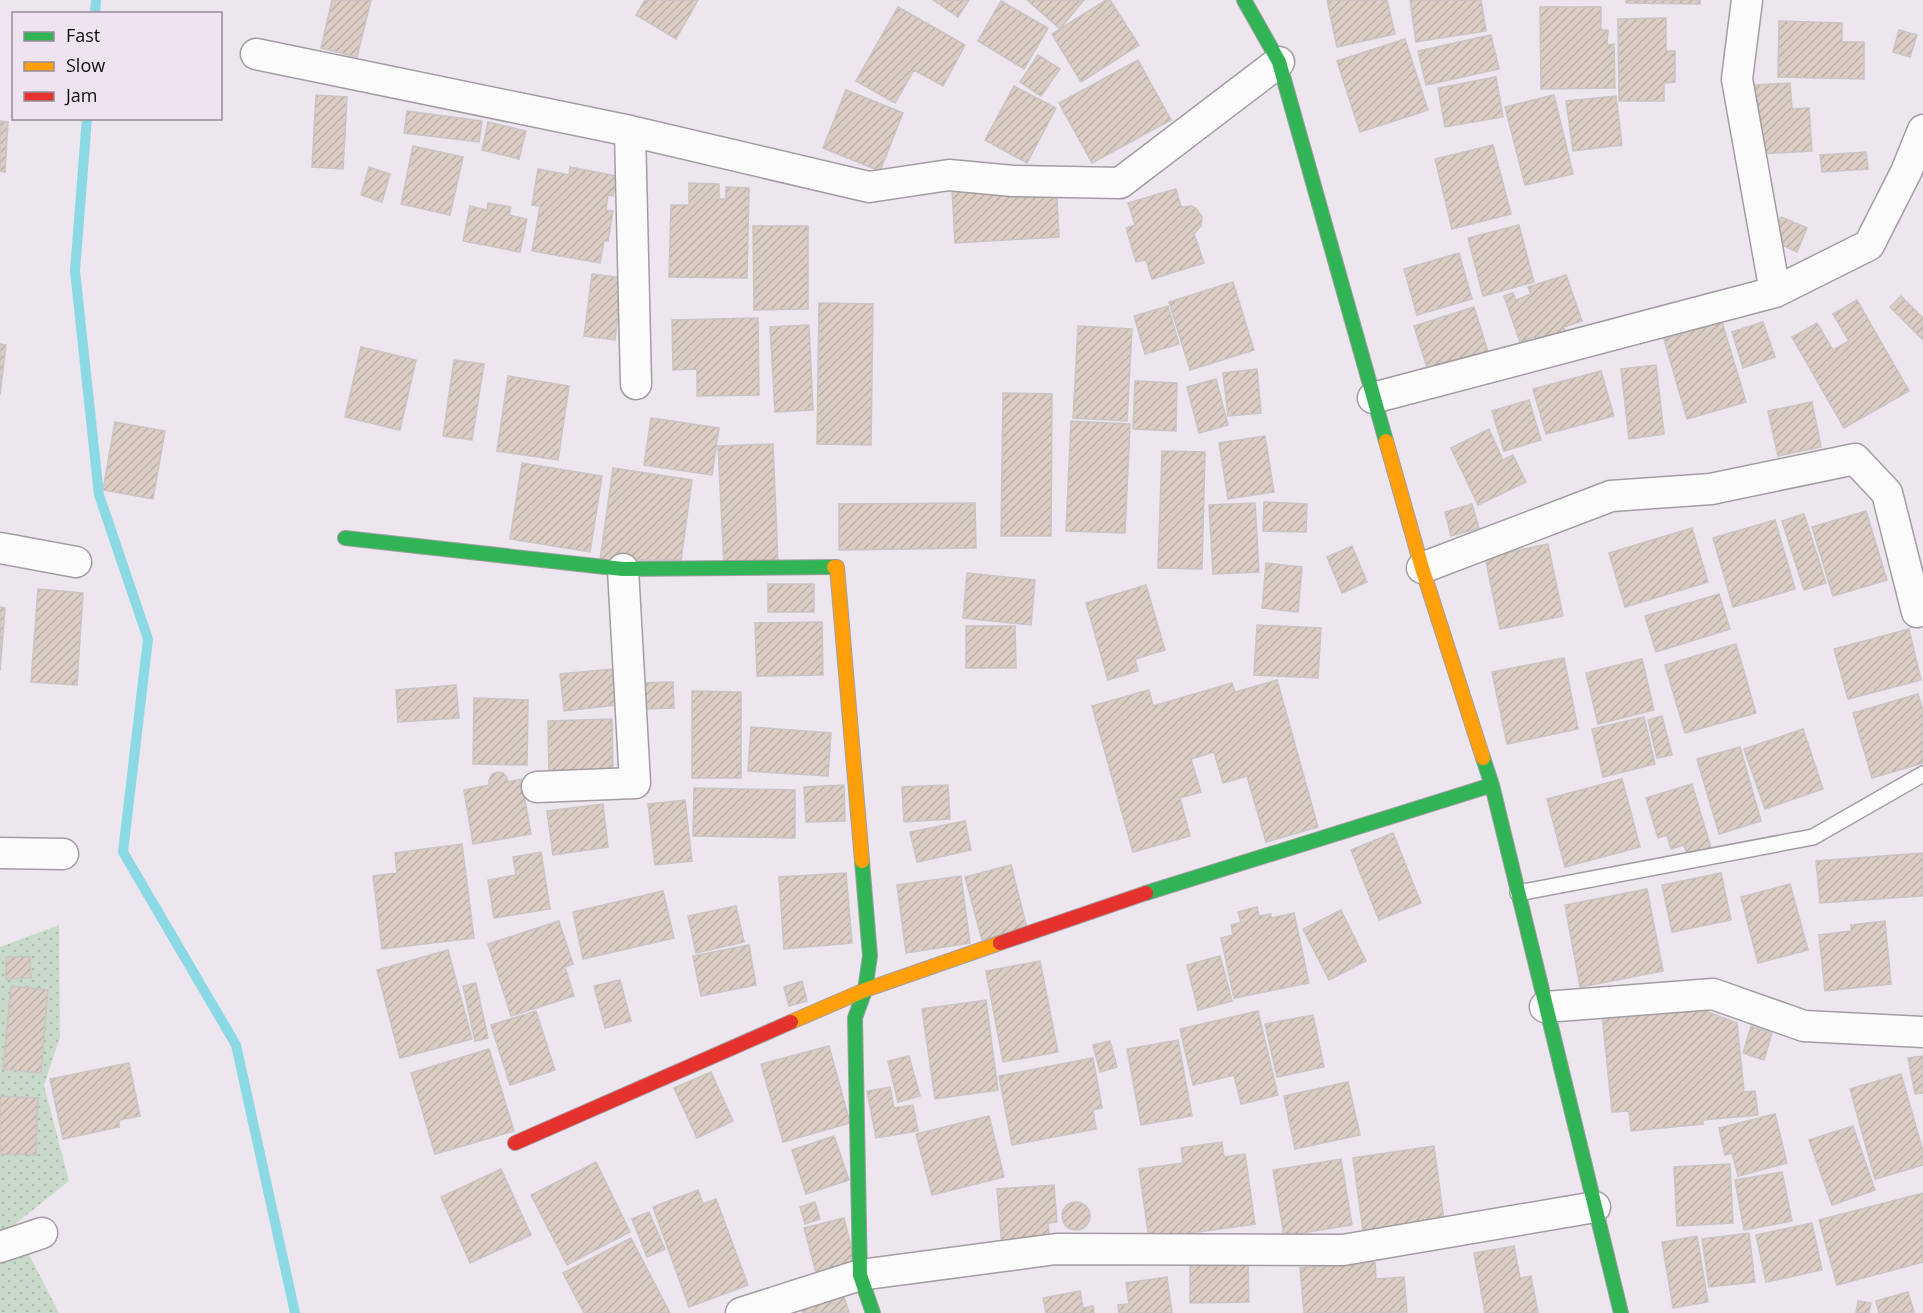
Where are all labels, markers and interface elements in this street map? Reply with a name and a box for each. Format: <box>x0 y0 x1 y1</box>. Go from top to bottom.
legend <box>12 12 222 120</box>
text: Fast <box>66 23 100 47</box>
text: Slow <box>66 53 105 77</box>
text: Jam <box>64 83 98 107</box>

